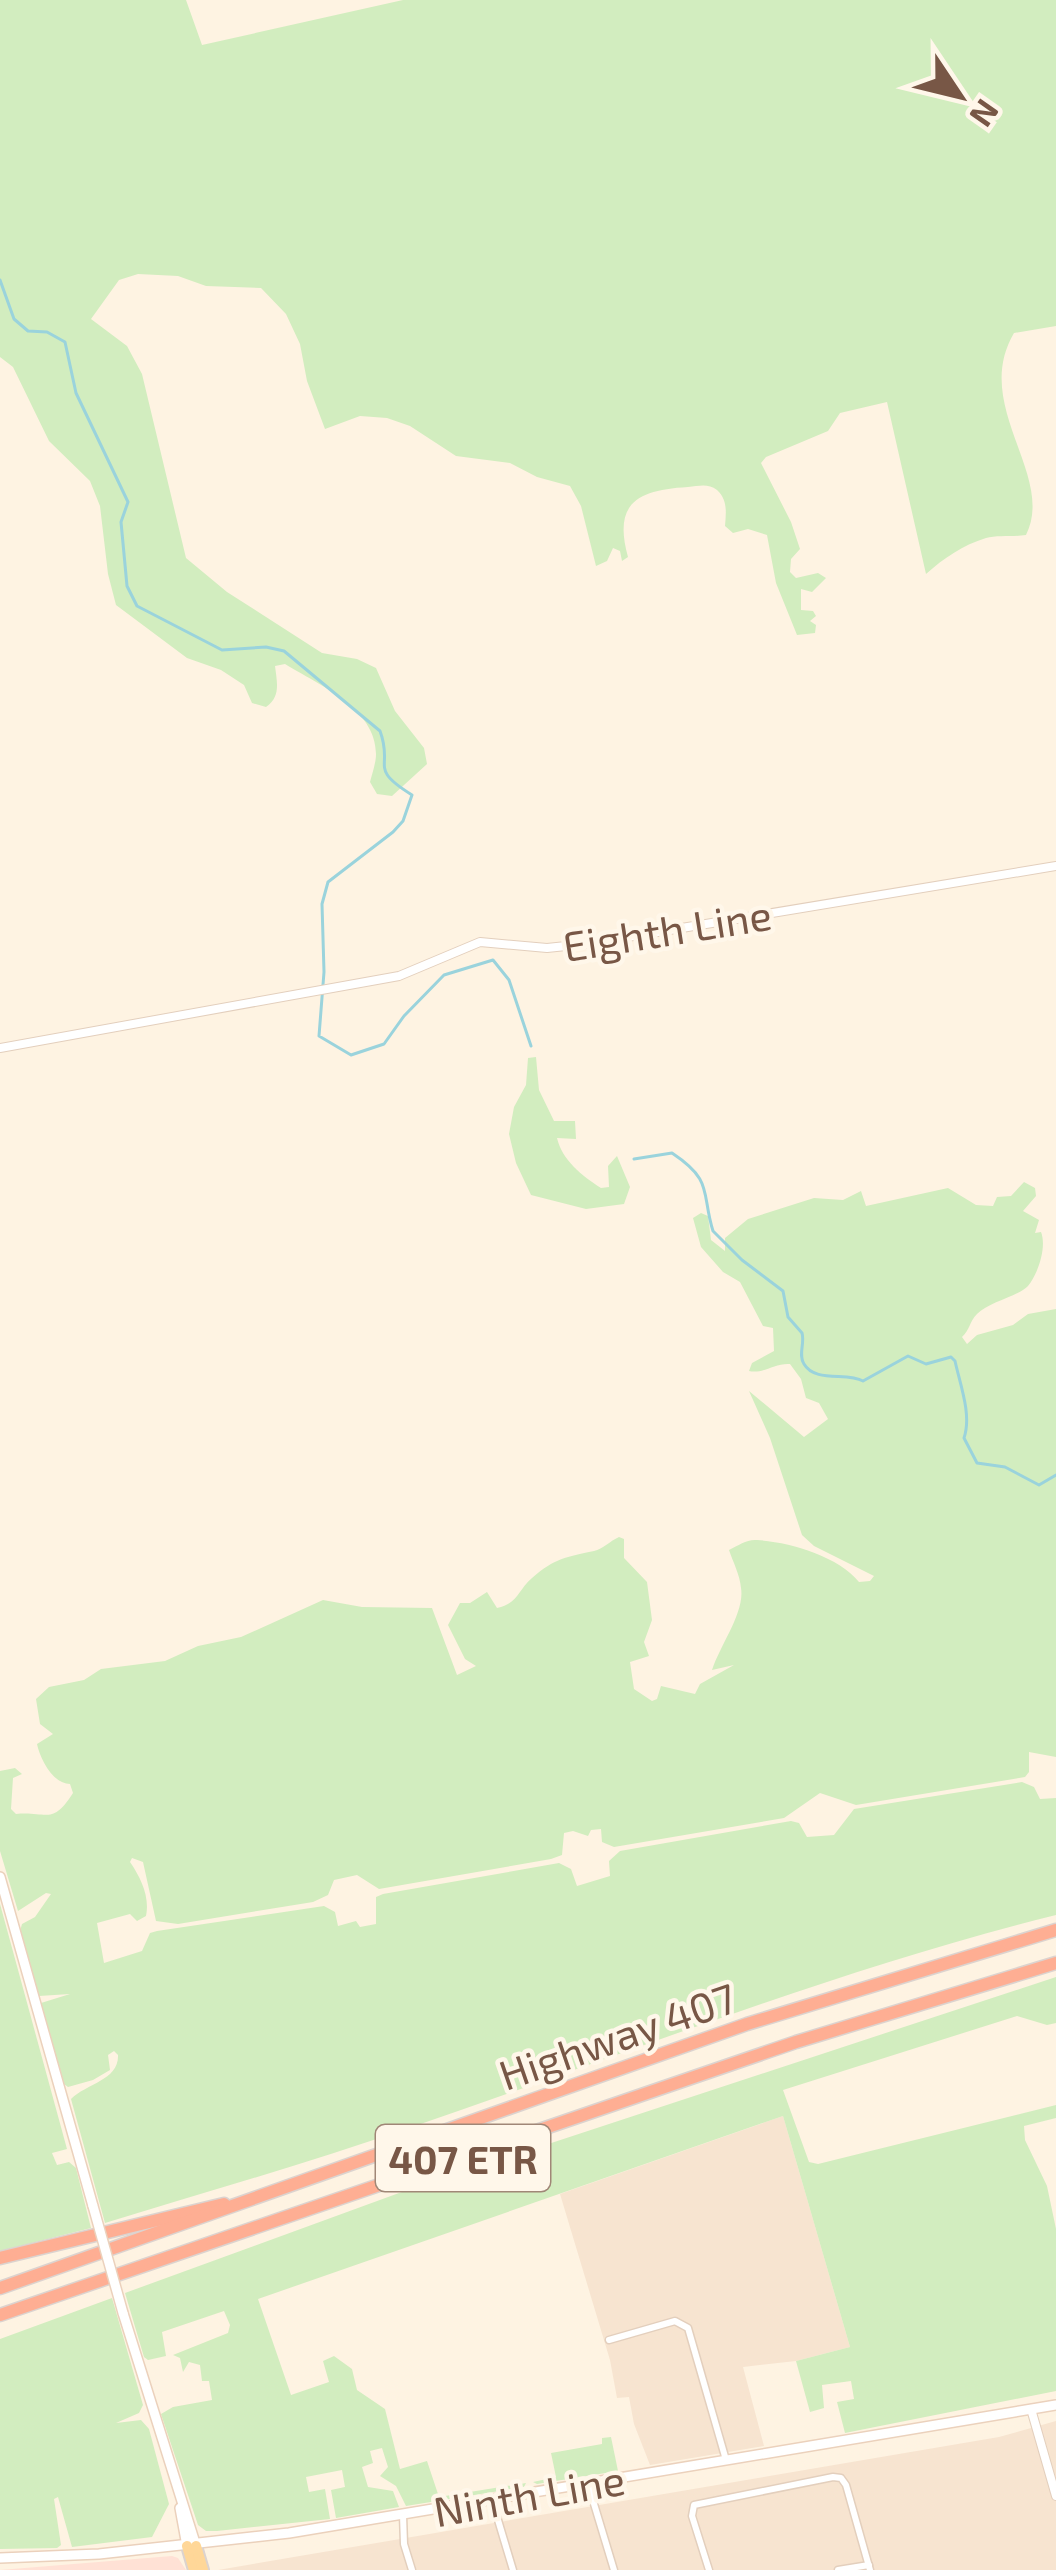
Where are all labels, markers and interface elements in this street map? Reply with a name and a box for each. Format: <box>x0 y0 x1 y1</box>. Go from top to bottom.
north arrow <box>900 36 1020 156</box>
text: N <box>962 93 1009 135</box>
street label: Eighth Line <box>559 888 775 970</box>
street label: Highway 407 <box>492 1971 742 2099</box>
road number: 407 ETR <box>376 2125 550 2191</box>
street label: Ninth Line <box>430 2453 628 2535</box>

